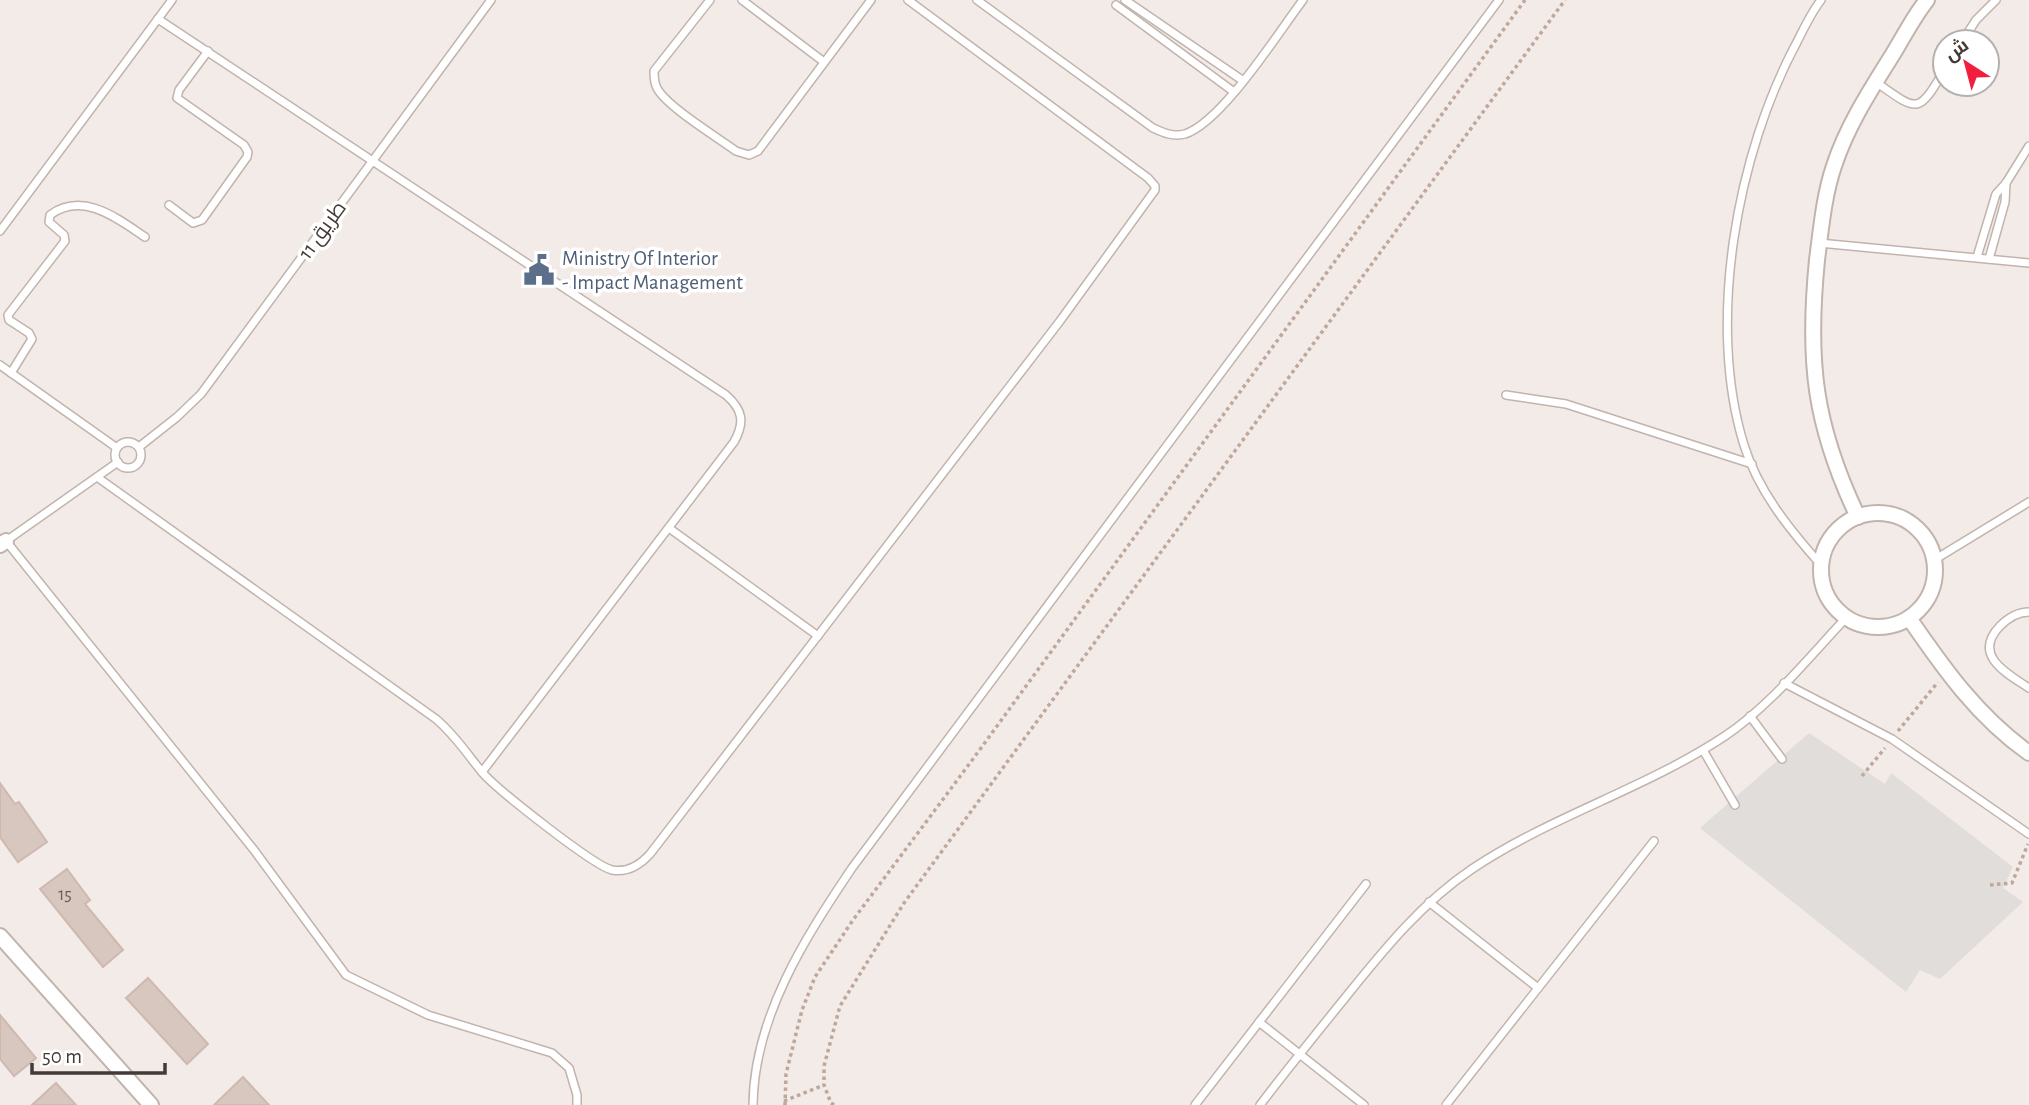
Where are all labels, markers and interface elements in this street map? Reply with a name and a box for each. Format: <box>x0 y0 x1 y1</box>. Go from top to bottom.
north arrow <box>1931 28 2001 98</box>
text: ش <box>1941 35 1973 66</box>
street label: طريق 11 <box>295 197 352 264</box>
place label: Ministry Of Interior - Impact Management <box>562 248 743 293</box>
public building icon: Ministry Of Interior - Impact Management <box>522 253 556 287</box>
house number: 15 <box>58 886 72 904</box>
scale bar <box>32 1032 164 1076</box>
text: 50 m <box>42 1046 82 1067</box>

